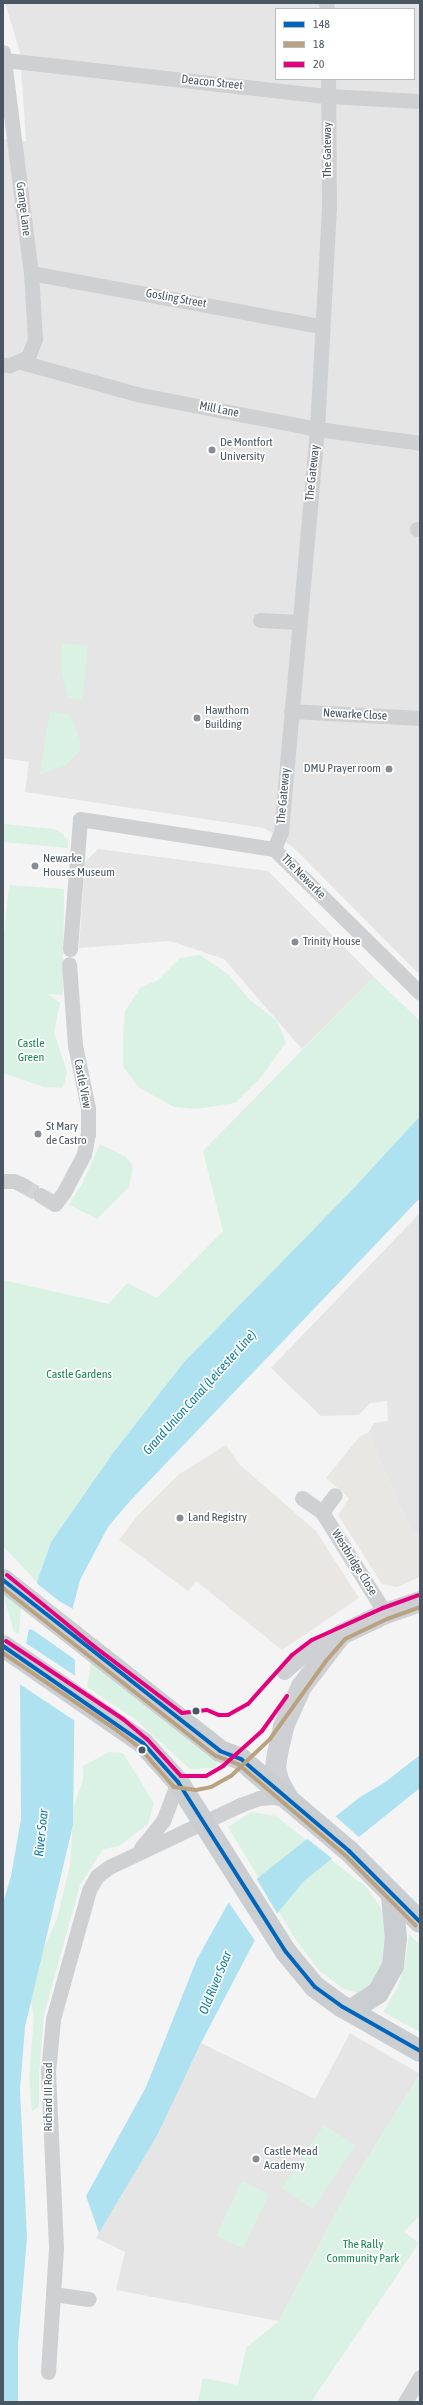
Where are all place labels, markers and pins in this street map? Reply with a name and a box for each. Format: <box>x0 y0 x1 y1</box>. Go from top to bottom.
place label: De Montfort University <box>220 436 273 464</box>
marker: De Montfort University <box>207 445 217 455</box>
place label: Hawthorn Building <box>205 704 249 732</box>
marker: Hawthorn Building <box>192 713 202 723</box>
place label: DMU Prayer room <box>304 762 381 776</box>
marker: DMU Prayer room <box>384 764 394 774</box>
place label: Newarke Houses Museum <box>43 852 115 880</box>
marker: Newarke Houses Museum <box>30 861 40 871</box>
place label: Trinity House <box>303 935 361 949</box>
marker: Trinity House <box>290 937 300 947</box>
place label: St Mary de Castro <box>46 1120 87 1148</box>
marker: St Mary de Castro <box>33 1129 43 1139</box>
place label: Land Registry <box>188 1511 247 1525</box>
marker: Land Registry <box>175 1513 185 1523</box>
unlabelled marker <box>191 1706 201 1716</box>
unlabelled marker <box>137 1745 147 1755</box>
place label: Castle Mead Academy <box>264 2145 318 2173</box>
marker: Castle Mead Academy <box>251 2154 261 2164</box>

